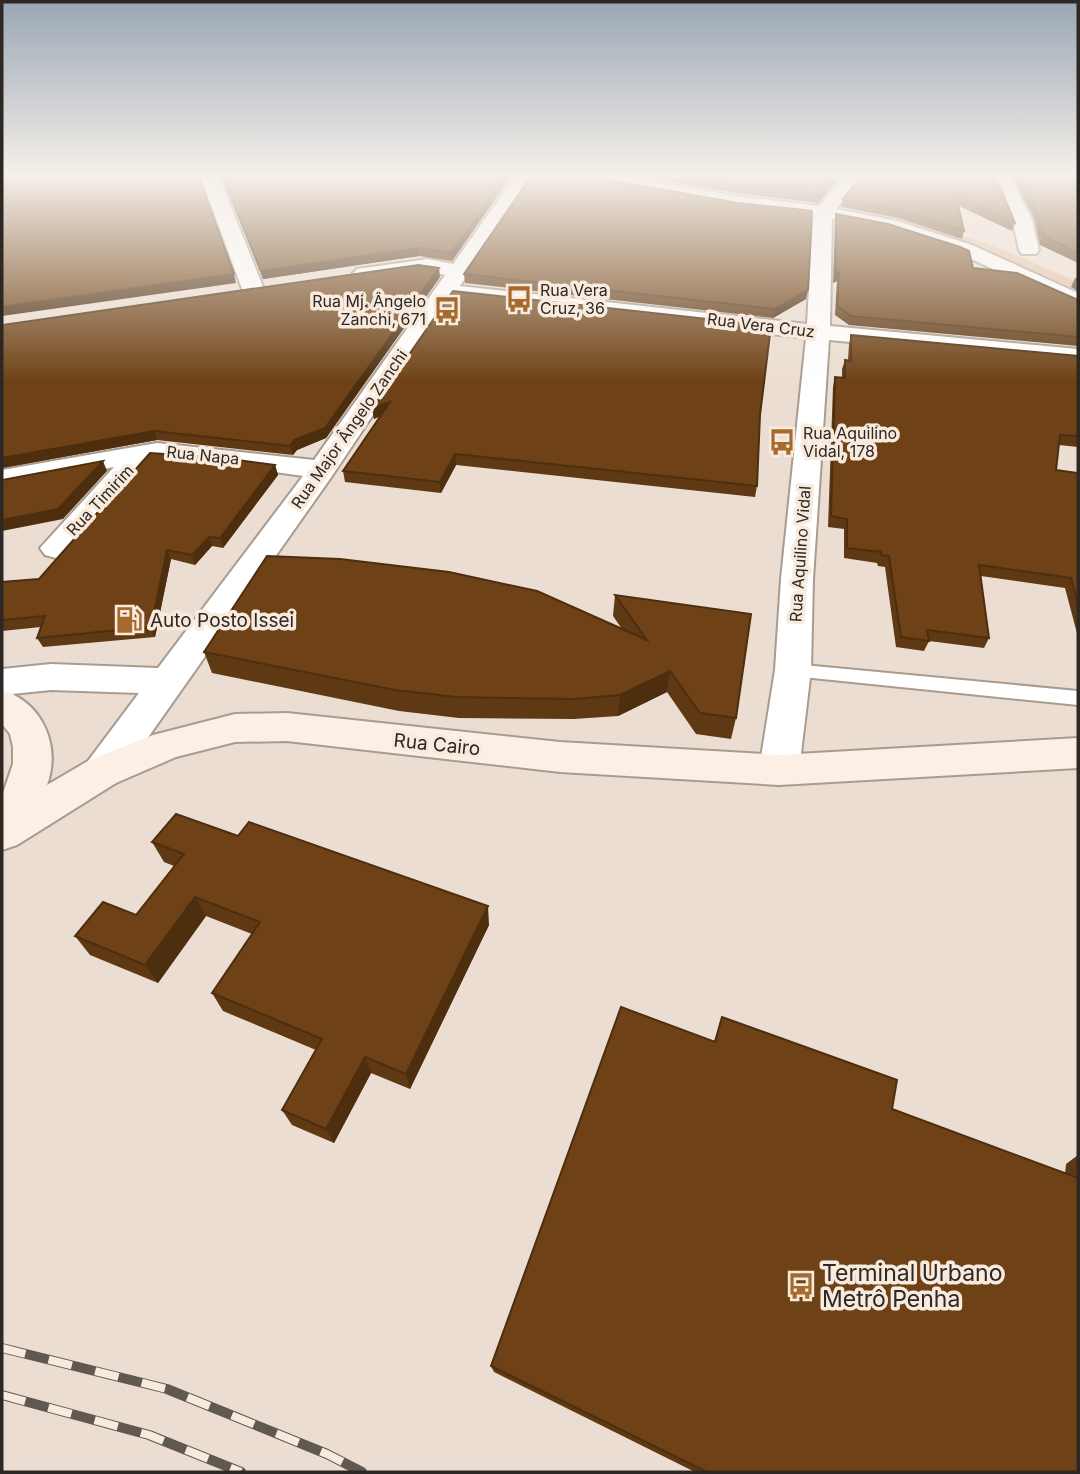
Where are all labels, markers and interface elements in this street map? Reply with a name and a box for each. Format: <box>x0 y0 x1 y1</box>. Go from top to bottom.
place label: Rua Vera Cruz, 36 <box>540 280 608 318</box>
bus stop icon: Rua Vera Cruz, 36 <box>504 284 534 314</box>
place label: Rua Mj. Ângelo Zanchi, 671 <box>312 291 426 329</box>
bus stop icon: Rua Mj. Ângelo Zanchi, 671 <box>432 295 462 325</box>
street label: Rua Vera Cruz <box>706 308 816 342</box>
street label: Rua Major Ângelo Zanchi <box>287 346 411 512</box>
place label: Rua Aquilino Vidal, 178 <box>803 423 897 461</box>
bus stop icon: Rua Aquilino Vidal, 178 <box>767 427 797 457</box>
street label: Rua Napa <box>166 441 240 469</box>
street label: Rua Timirim <box>62 460 138 540</box>
street label: Rua Aquilino Vidal <box>785 485 815 623</box>
fuel station icon: Auto Posto Issei <box>114 605 144 635</box>
place label: Auto Posto Issei <box>150 609 294 632</box>
street label: Rua Cairo <box>393 729 481 760</box>
place label: Terminal Urbano Metrô Penha <box>822 1259 1002 1313</box>
bus stop icon: Terminal Urbano Metrô Penha <box>786 1271 816 1301</box>

